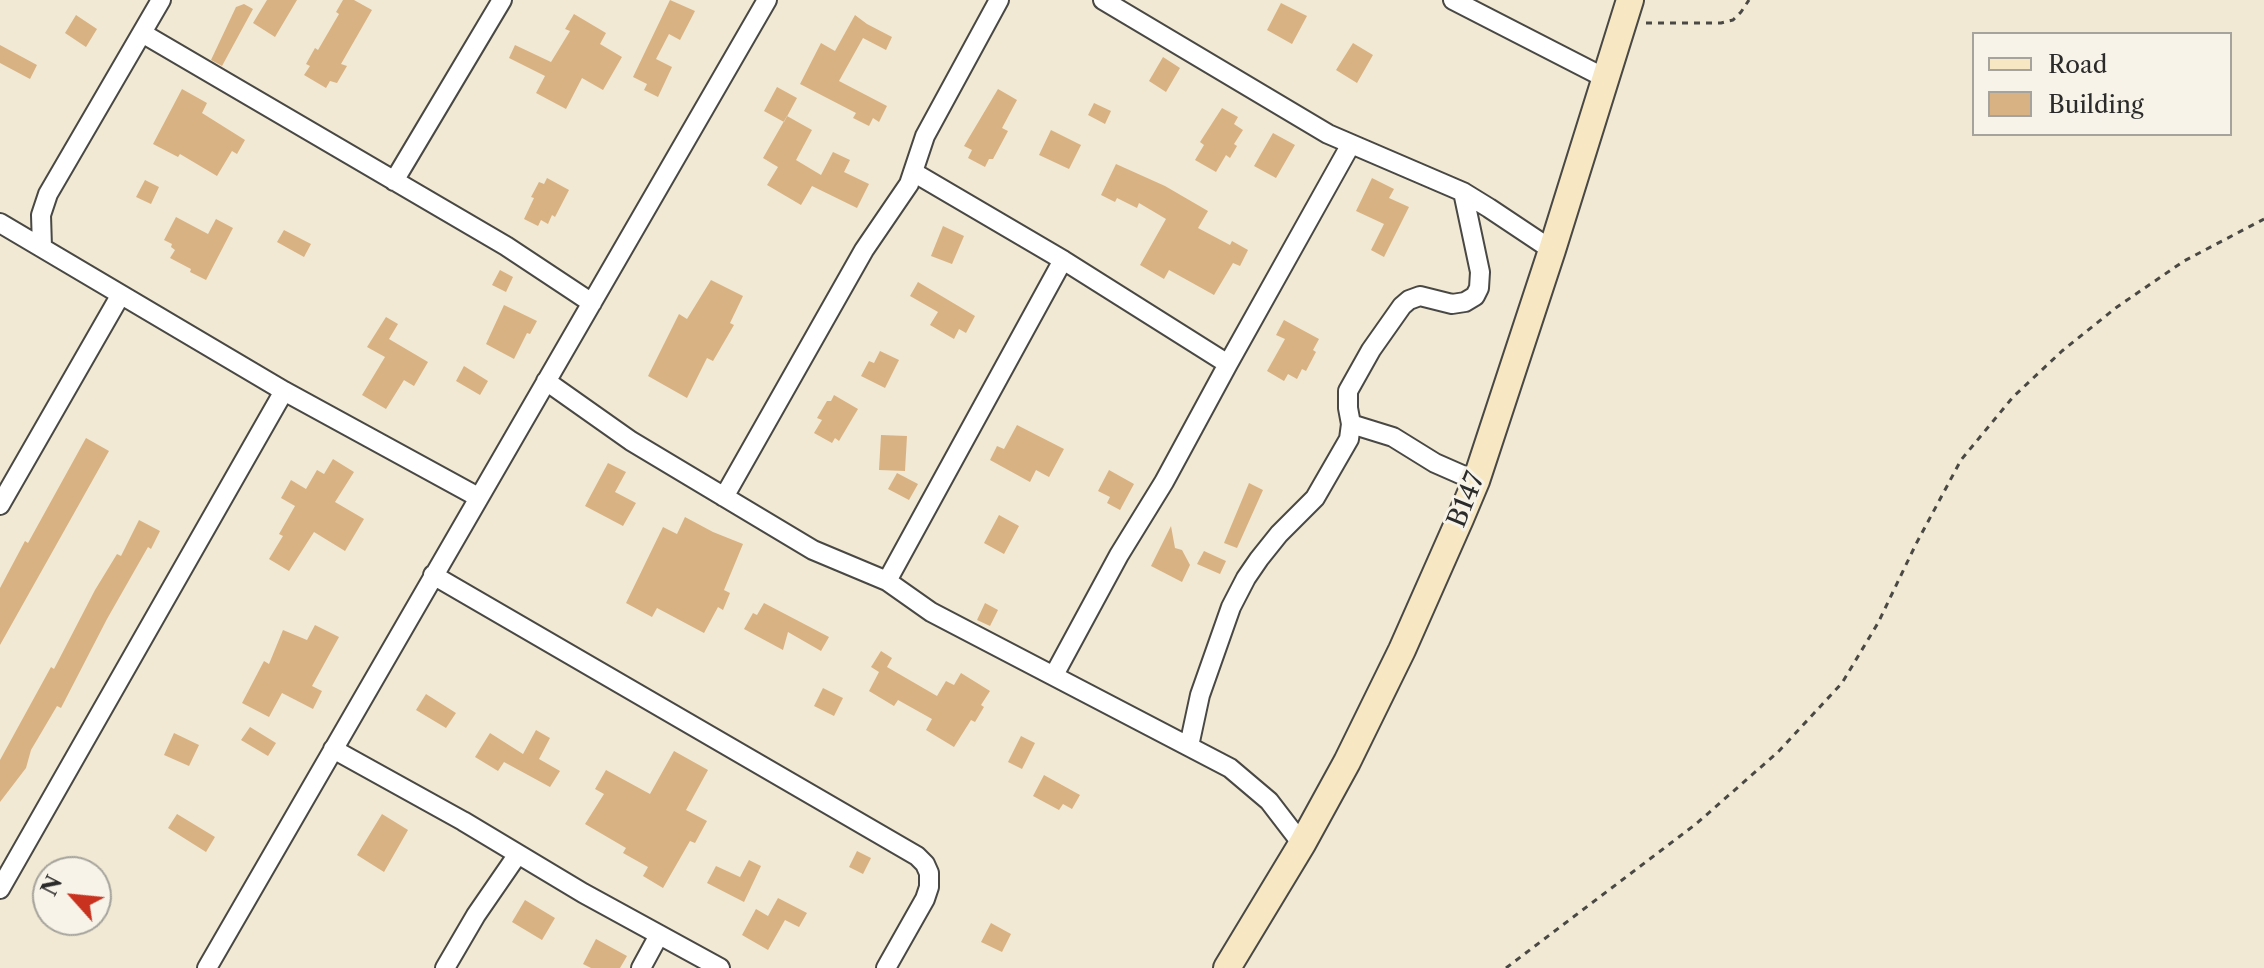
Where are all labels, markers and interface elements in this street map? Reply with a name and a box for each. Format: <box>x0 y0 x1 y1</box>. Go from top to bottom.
legend <box>1972 32 2232 136</box>
text: Road <box>2048 50 2107 79</box>
text: Building <box>2048 90 2144 119</box>
street label: B147 <box>1442 468 1492 532</box>
north arrow <box>32 856 112 936</box>
text: N <box>36 871 68 900</box>

